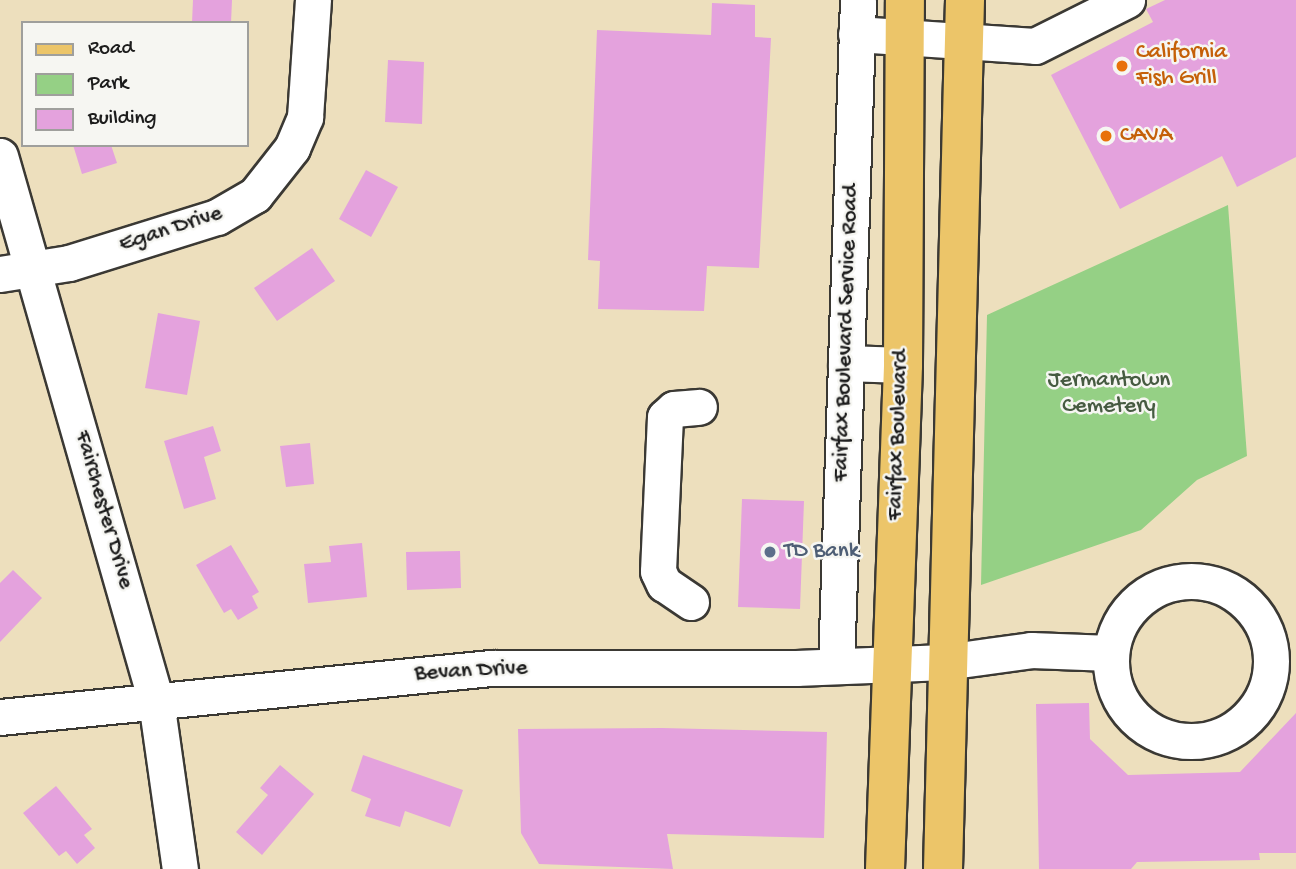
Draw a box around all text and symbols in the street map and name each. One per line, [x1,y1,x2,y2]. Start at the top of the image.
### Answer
legend [21,21,248,147]
text: Road [88,37,134,62]
place label: California Fish Grill [1136,39,1227,93]
marker: California Fish Grill [1114,58,1130,74]
text: Park [88,72,128,97]
text: Building [88,107,157,132]
place label: CAVA [1120,122,1172,150]
marker: CAVA [1098,128,1114,144]
street label: Fairfax Boulevard Service Road [828,184,866,482]
street label: Egan Drive [116,200,226,260]
street label: Fairfax Boulevard [882,349,916,521]
park label: Jermantown Cemetery [1048,367,1170,421]
street label: Fairchester Drive [67,428,139,592]
place label: TD Bank [784,538,859,566]
marker: TD Bank [762,544,778,560]
street label: Bevan Drive [414,655,528,689]

